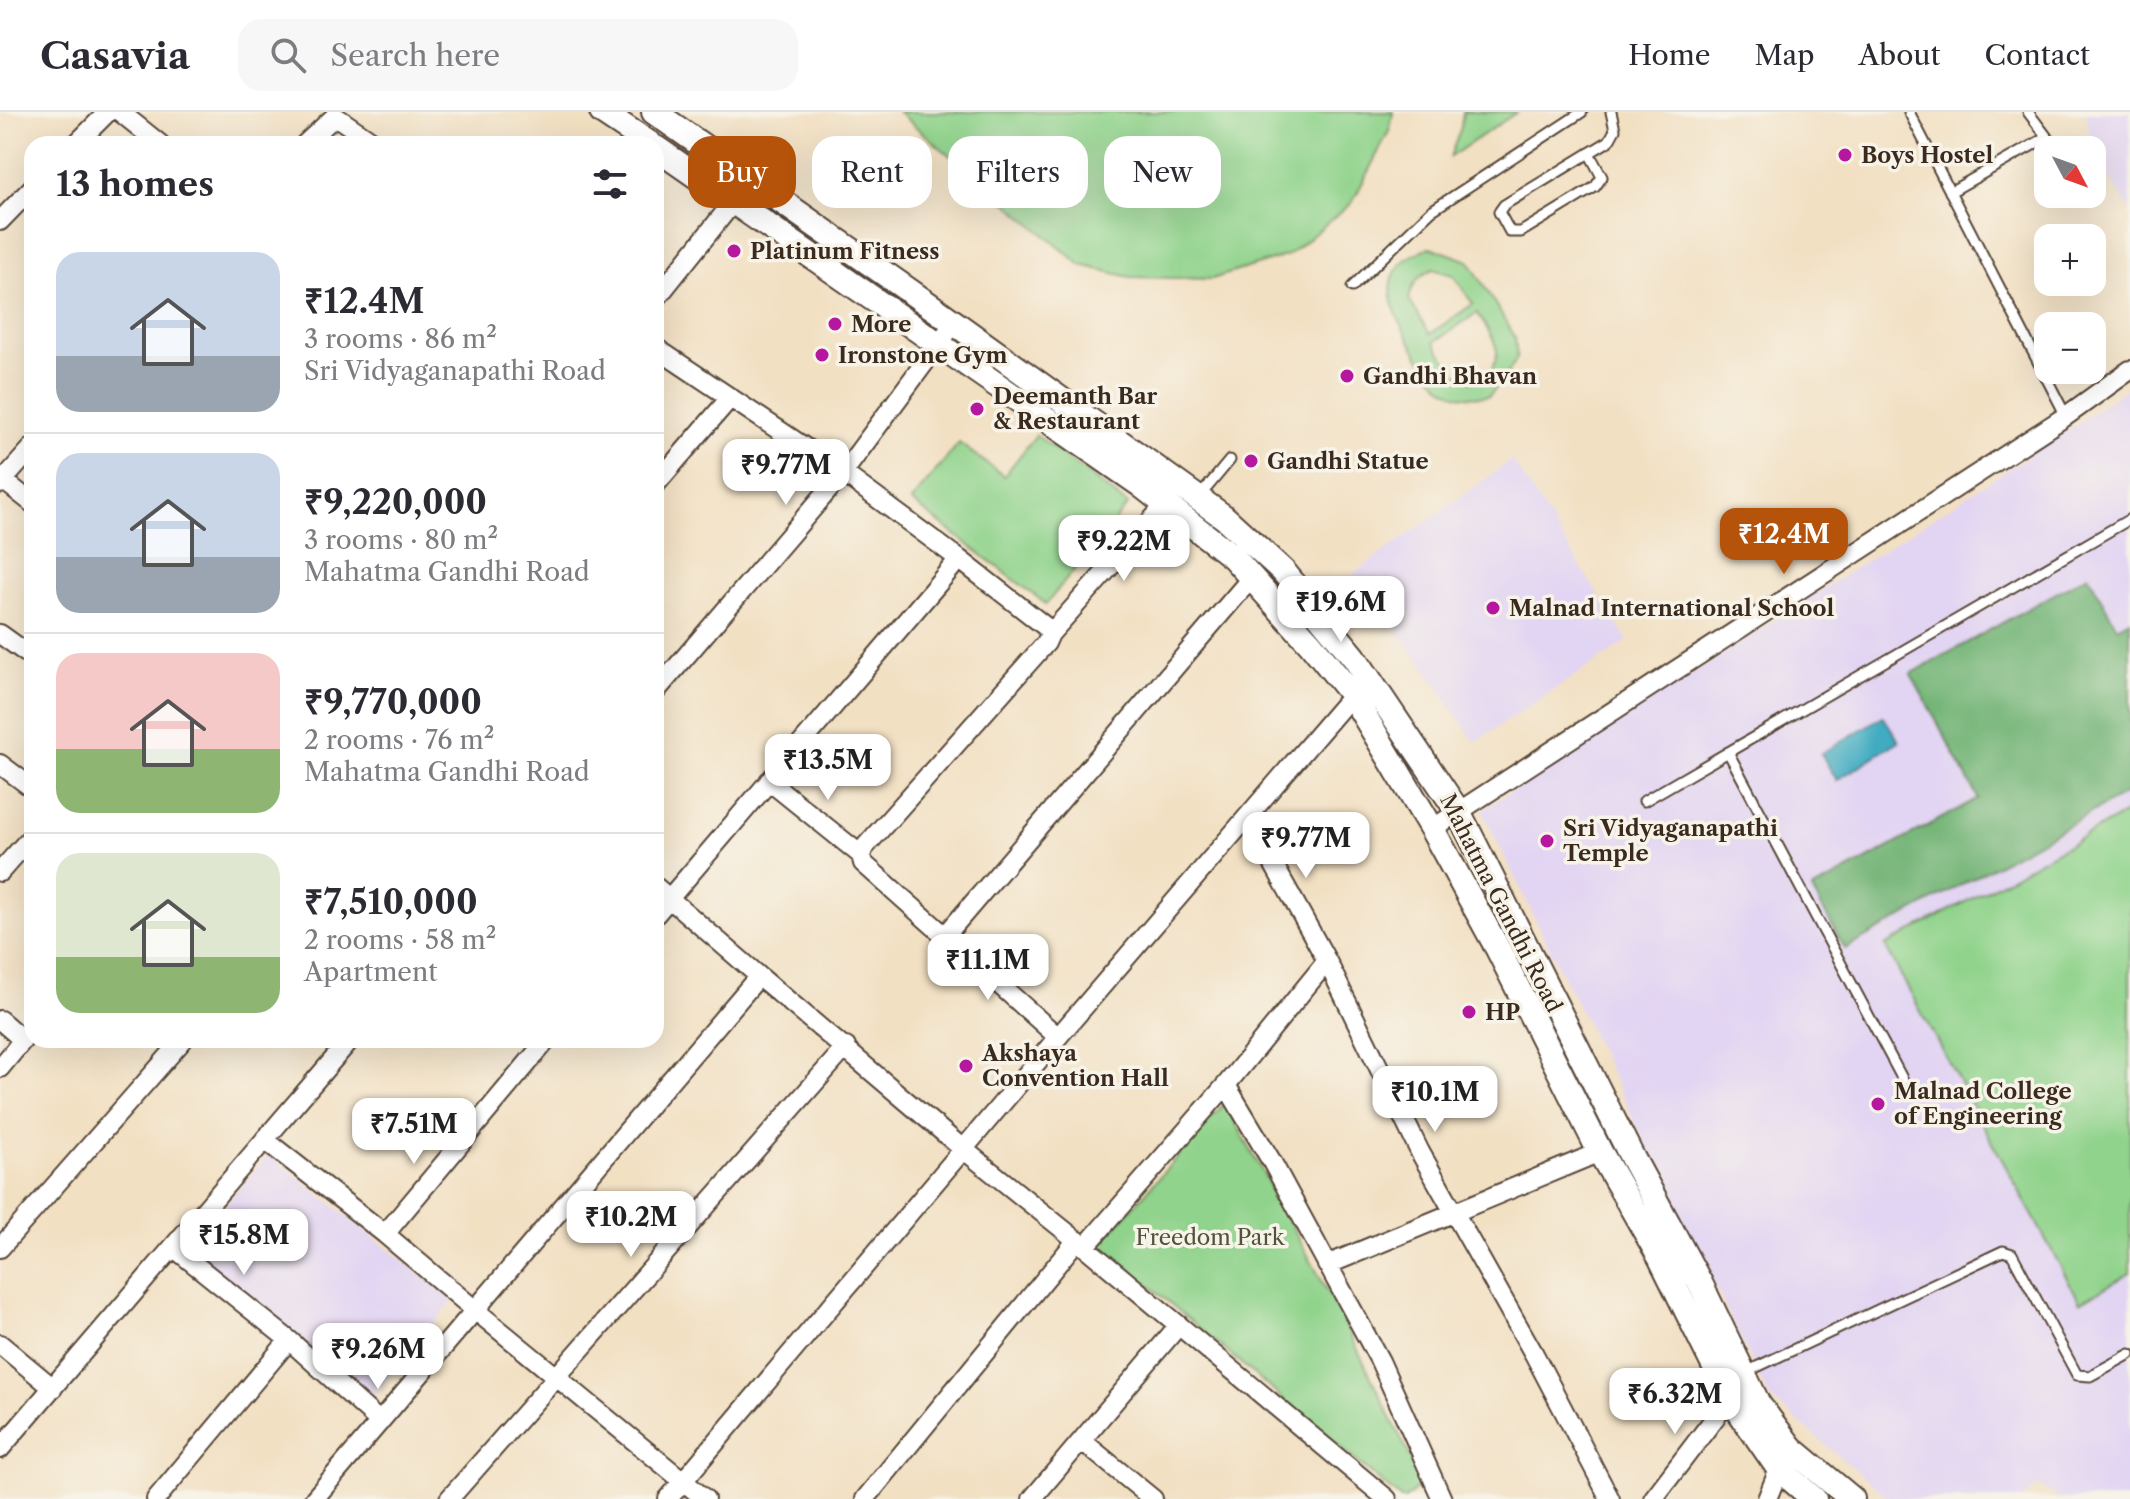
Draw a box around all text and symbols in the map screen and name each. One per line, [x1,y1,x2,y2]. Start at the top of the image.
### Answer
search box [238,19,798,91]
text: Casavia [40,32,190,79]
icon: search [266,33,310,77]
text: Search here [330,37,500,74]
text: Home [1628,38,1710,72]
text: Map [1754,38,1814,72]
text: About [1858,38,1940,72]
text: Contact [1984,38,2090,72]
chip: Buy [688,136,796,208]
chip: Rent [812,136,932,208]
chip: Filters [948,136,1088,208]
chip: New [1104,136,1221,208]
north arrow [2034,136,2106,208]
map controls [2034,136,2106,384]
place label: Boys Hostel [1861,142,1994,169]
marker: Boys Hostel [1836,146,1854,164]
icon: filters [588,162,632,206]
text: 13 homes [56,163,214,205]
button: + [2034,224,2106,296]
place label: Platinum Fitness [750,238,940,265]
marker: Platinum Fitness [725,242,743,260]
text: ₹12.4M [304,280,424,322]
icon: home [120,284,216,380]
place label: More [851,311,912,338]
button: − [2034,312,2106,384]
marker: More [826,315,844,333]
text: 3 rooms · 86 m² [304,323,497,355]
place label: Ironstone Gym [838,342,1008,369]
marker: Ironstone Gym [813,346,831,364]
text: Sri Vidyaganapathi Road [304,355,606,387]
place label: Gandhi Bhavan [1363,363,1537,390]
marker: Gandhi Bhavan [1338,367,1356,385]
place label: Deemanth Bar & Restaurant [993,383,1158,435]
marker: Deemanth Bar & Restaurant [968,400,986,418]
pin: ₹9.77M [721,439,851,507]
place label: Gandhi Statue [1267,448,1429,475]
text: ₹9.77M [741,449,831,481]
marker: Gandhi Statue [1242,452,1260,470]
text: ₹9,220,000 [304,481,487,523]
icon: home [120,485,216,581]
pin: ₹12.4M [1719,508,1849,576]
pin: ₹9.22M [1059,515,1189,583]
text: ₹12.4M [1738,518,1830,550]
text: 3 rooms · 80 m² [304,524,498,556]
text: ₹9.22M [1077,525,1171,557]
text: Mahatma Gandhi Road [304,556,590,588]
pin: ₹19.6M [1276,576,1406,644]
text: ₹19.6M [1295,586,1387,618]
place label: Malnad International School [1509,595,1834,622]
marker: Malnad International School [1484,599,1502,617]
text: ₹9,770,000 [304,681,482,723]
icon: home [120,685,216,781]
text: 2 rooms · 76 m² [304,724,494,756]
pin: ₹13.5M [763,734,893,802]
text: ₹13.5M [783,744,873,776]
text: Mahatma Gandhi Road [304,756,590,788]
street label: Mahatma Gandhi Road [1434,789,1568,1017]
pin: ₹9.77M [1241,812,1371,880]
place label: Sri Vidyaganapathi Temple [1563,815,1778,867]
text: ₹9.77M [1261,822,1351,854]
marker: Sri Vidyaganapathi Temple [1538,832,1556,850]
text: ₹7,510,000 [304,881,478,923]
icon: home [120,885,216,981]
text: 2 rooms · 58 m² [304,924,496,956]
pin: ₹11.1M [923,934,1053,1002]
text: ₹11.1M [946,944,1030,976]
text: Apartment [304,956,437,988]
place label: HP [1485,999,1520,1026]
marker: HP [1460,1003,1478,1021]
place label: Akshaya Convention Hall [981,1040,1169,1092]
marker: Akshaya Convention Hall [957,1057,975,1075]
pin: ₹10.1M [1370,1066,1500,1134]
text: ₹10.1M [1390,1076,1480,1108]
place label: Malnad College of Engineering [1894,1078,2072,1130]
marker: Malnad College of Engineering [1869,1095,1887,1113]
pin: ₹7.51M [349,1098,479,1166]
text: ₹7.51M [370,1108,458,1140]
pin: ₹10.2M [566,1191,696,1259]
text: ₹10.2M [585,1201,677,1233]
pin: ₹15.8M [179,1209,309,1277]
text: ₹15.8M [198,1219,290,1251]
park label: Freedom Park [1136,1224,1286,1251]
pin: ₹9.26M [313,1323,443,1391]
text: ₹9.26M [330,1333,426,1365]
pin: ₹6.32M [1610,1368,1740,1436]
text: ₹6.32M [1627,1378,1723,1410]

